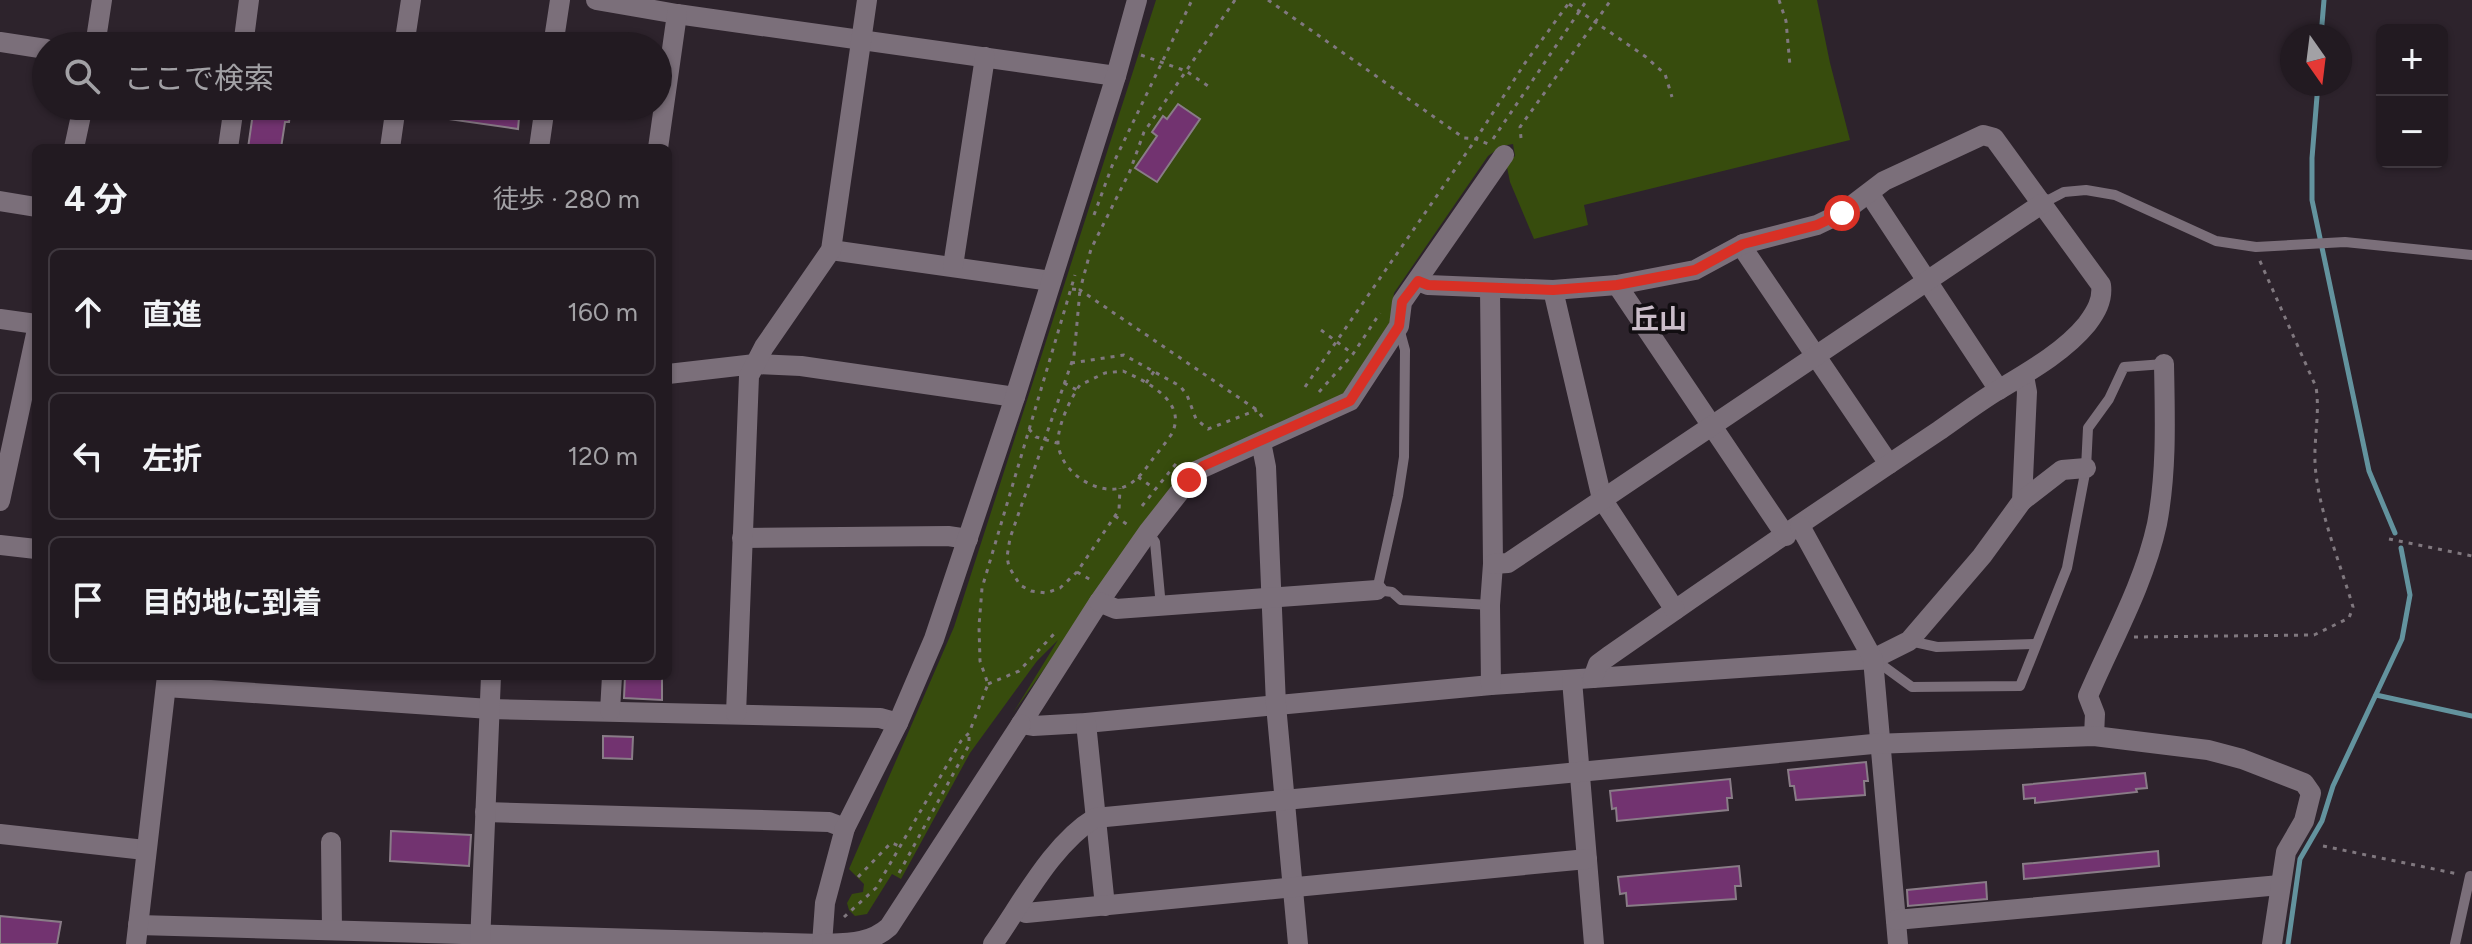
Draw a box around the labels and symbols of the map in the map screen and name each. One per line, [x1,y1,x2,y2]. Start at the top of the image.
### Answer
north arrow [2280,24,2352,96]
route start [1824,195,1860,231]
district label: 丘山 [1631,302,1687,336]
route end [1171,462,1207,498]

